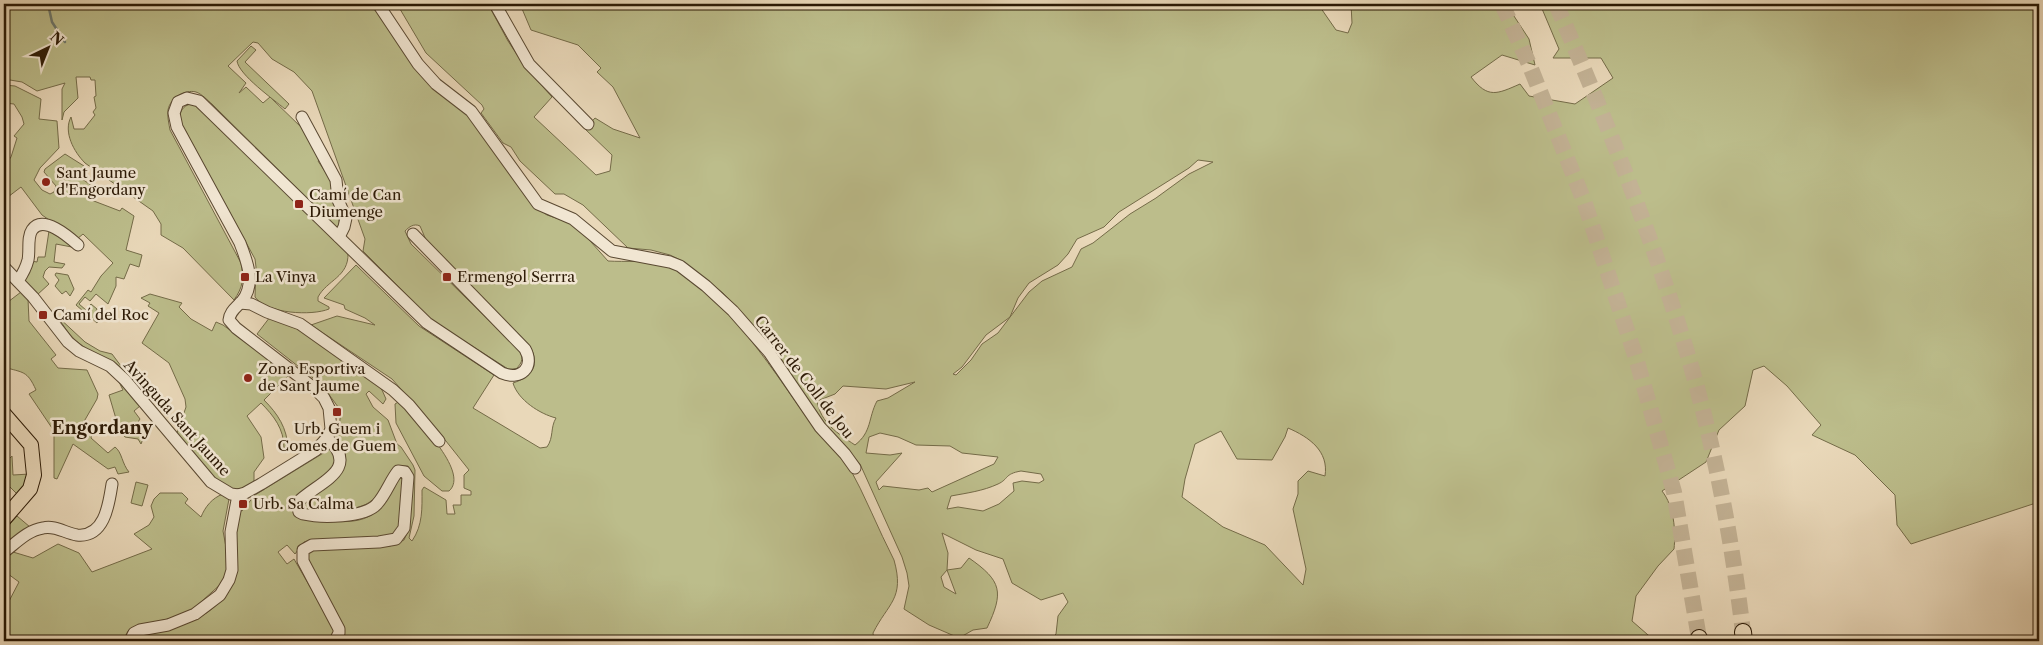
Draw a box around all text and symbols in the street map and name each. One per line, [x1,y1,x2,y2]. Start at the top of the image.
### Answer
north arrow [22,22,72,72]
text: N [46,28,67,49]
place label: Sant Jaume d'Engordany [56,163,146,199]
marker: Sant Jaume d'Engordany [40,176,52,188]
place label: Camí de Can Diumenge [309,185,402,221]
marker: Camí de Can Diumenge [293,198,305,210]
place label: La Vinya [255,267,316,286]
place label: Ermengol Serrra [457,267,575,286]
marker: La Vinya [239,271,251,283]
marker: Ermengol Serrra [441,271,453,283]
place label: Camí del Roc [53,305,149,324]
marker: Camí del Roc [37,309,49,321]
street label: Carrer de Coll de Jou [751,311,858,442]
street label: Avinguda Sant Jaume [119,355,235,480]
place label: Zona Esportiva de Sant Jaume [258,359,365,395]
marker: Zona Esportiva de Sant Jaume [242,372,254,384]
marker: Urb. Guem i Comes de Guem [331,406,343,418]
district label: Engordany [51,417,153,439]
place label: Urb. Guem i Comes de Guem [278,419,396,455]
place label: Urb. Sa Calma [253,494,354,513]
marker: Urb. Sa Calma [237,498,249,510]

